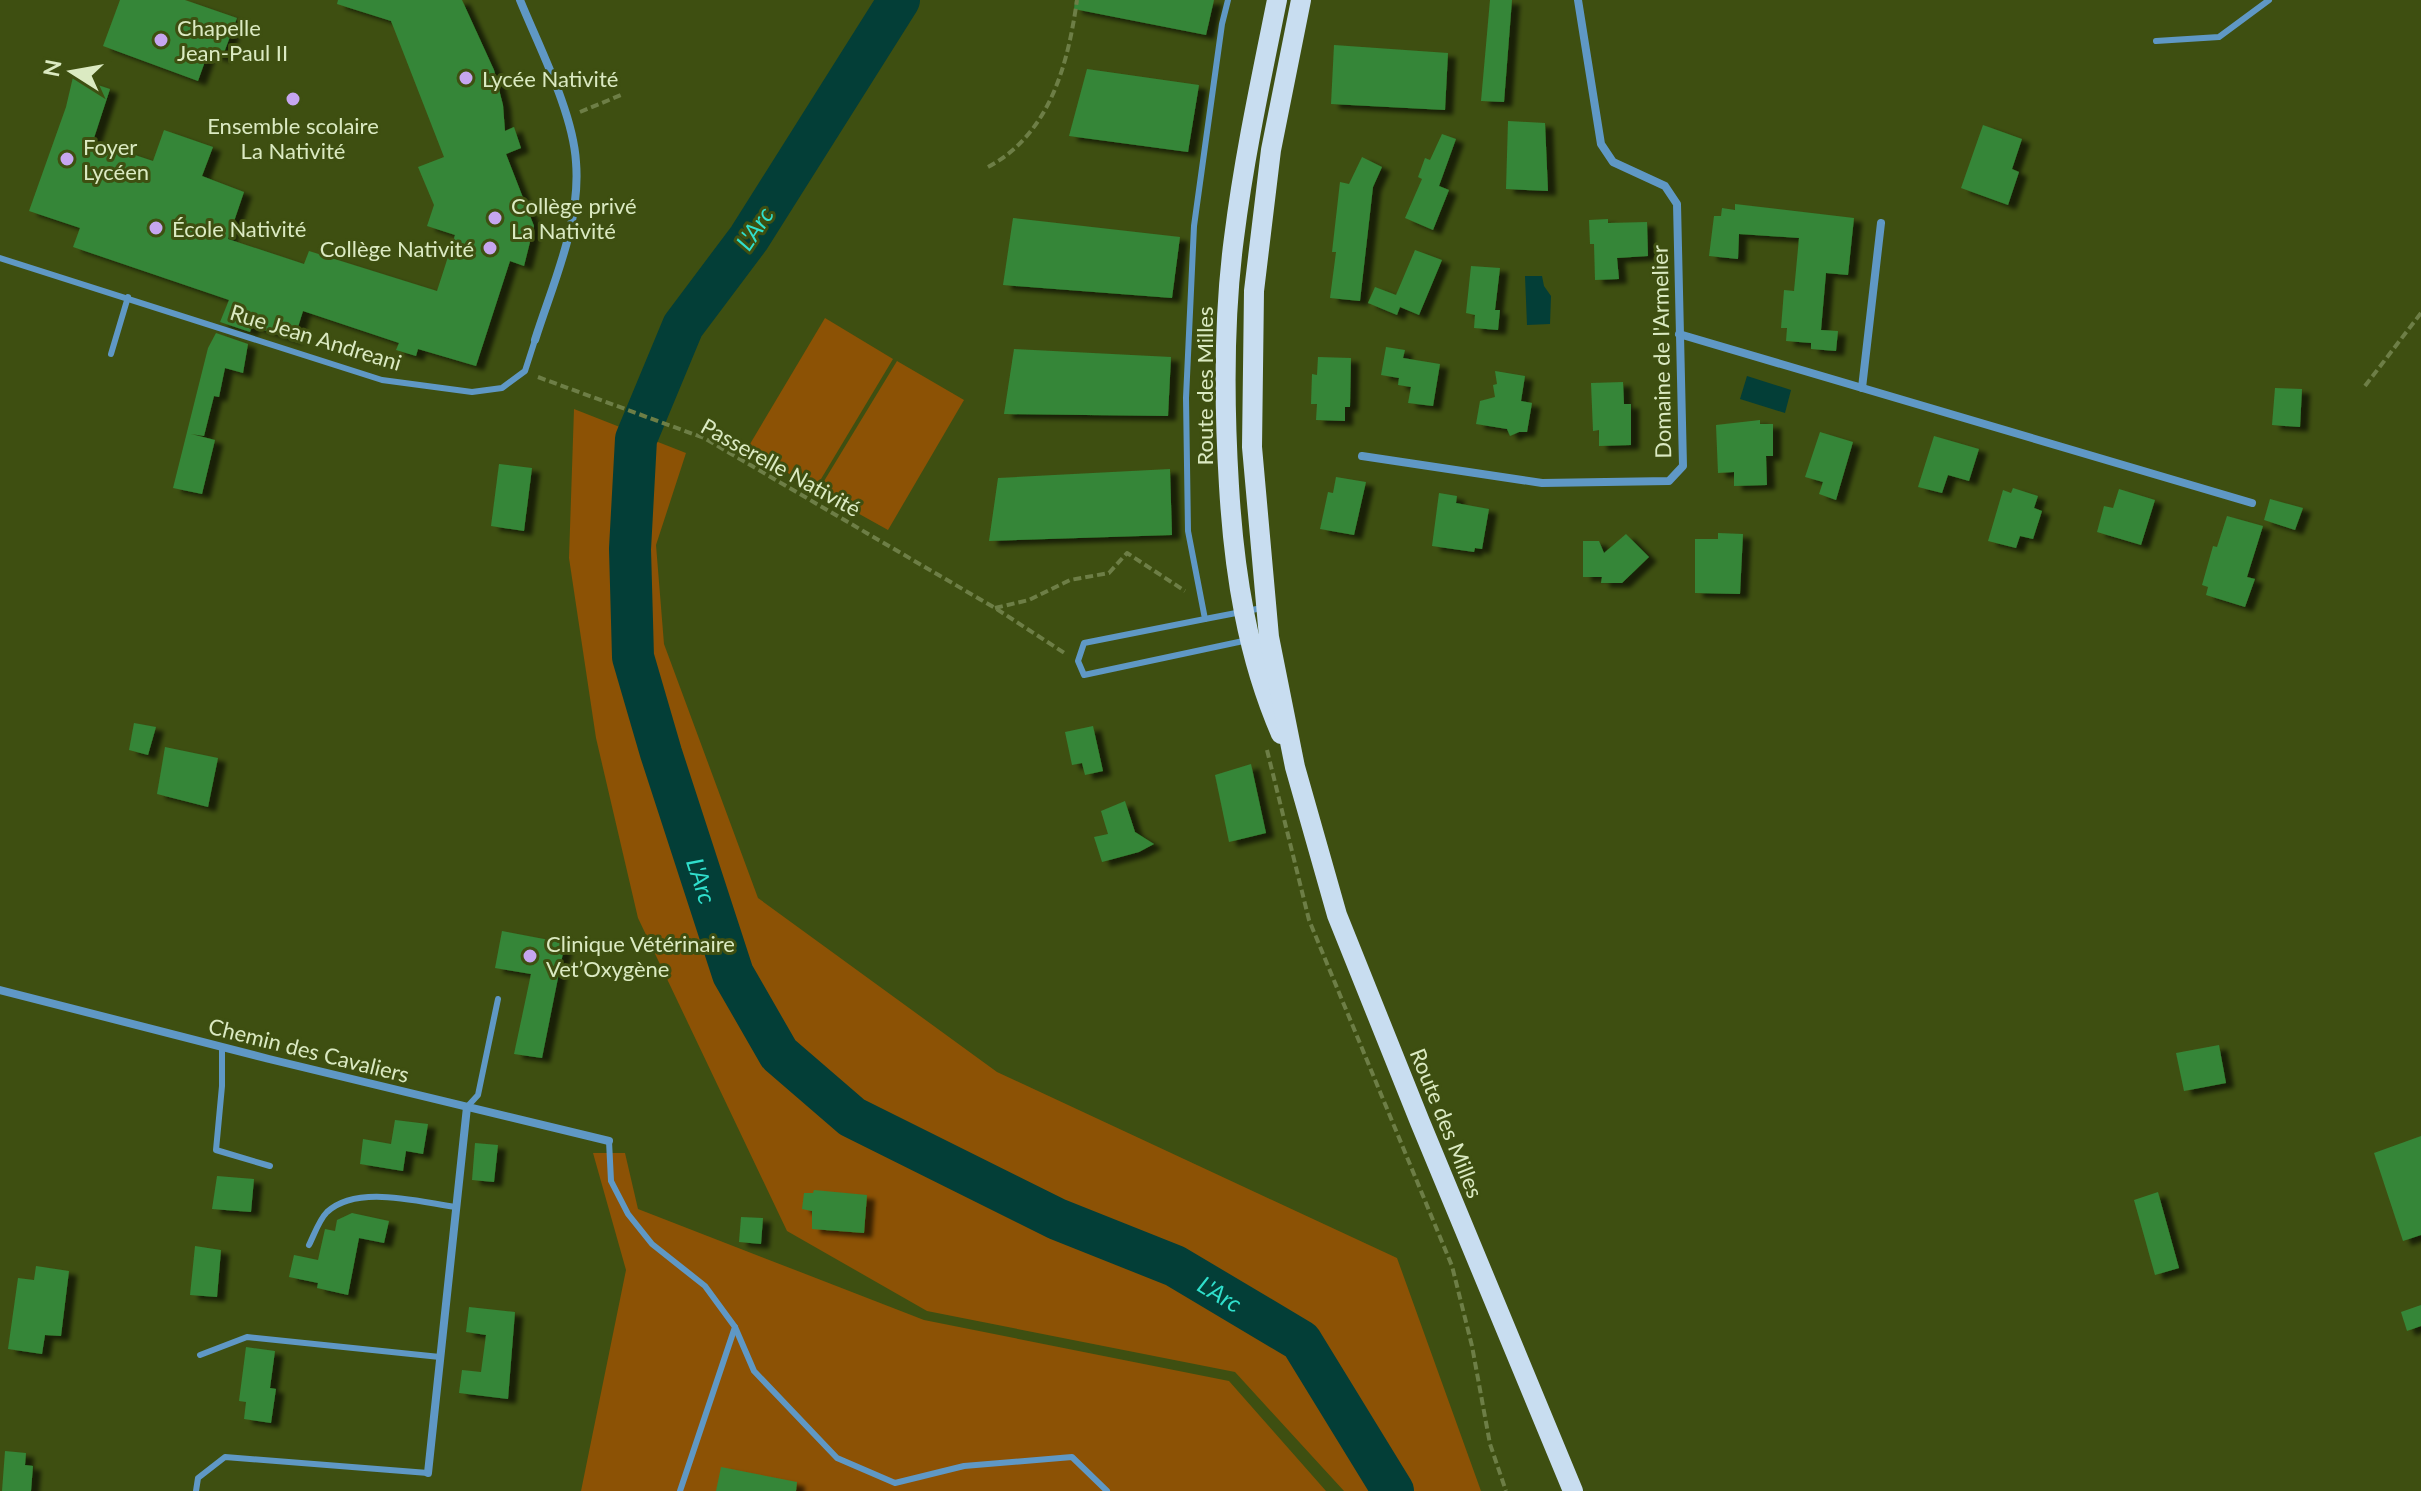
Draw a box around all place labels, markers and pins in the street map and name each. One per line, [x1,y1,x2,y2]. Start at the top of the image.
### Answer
place label: Chapelle Jean-Paul II [177,14,288,66]
marker: Chapelle Jean-Paul II [152,31,170,49]
place label: Lycée Nativité [482,65,618,92]
marker: Lycée Nativité [457,69,475,87]
marker: Ensemble scolaire La Nativité [284,90,302,108]
place label: Ensemble scolaire La Nativité [207,112,379,164]
place label: Foyer Lycéen [83,133,149,185]
marker: Foyer Lycéen [58,150,76,168]
place label: Collège privé La Nativité [511,192,637,244]
marker: Collège privé La Nativité [486,209,504,227]
place label: École Nativité [172,215,306,242]
marker: École Nativité [147,219,165,237]
place label: Collège Nativité [320,235,474,262]
marker: Collège Nativité [481,239,499,257]
place label: Clinique Vétérinaire Vet’Oxygène [546,930,735,982]
marker: Clinique Vétérinaire Vet’Oxygène [521,947,539,965]

